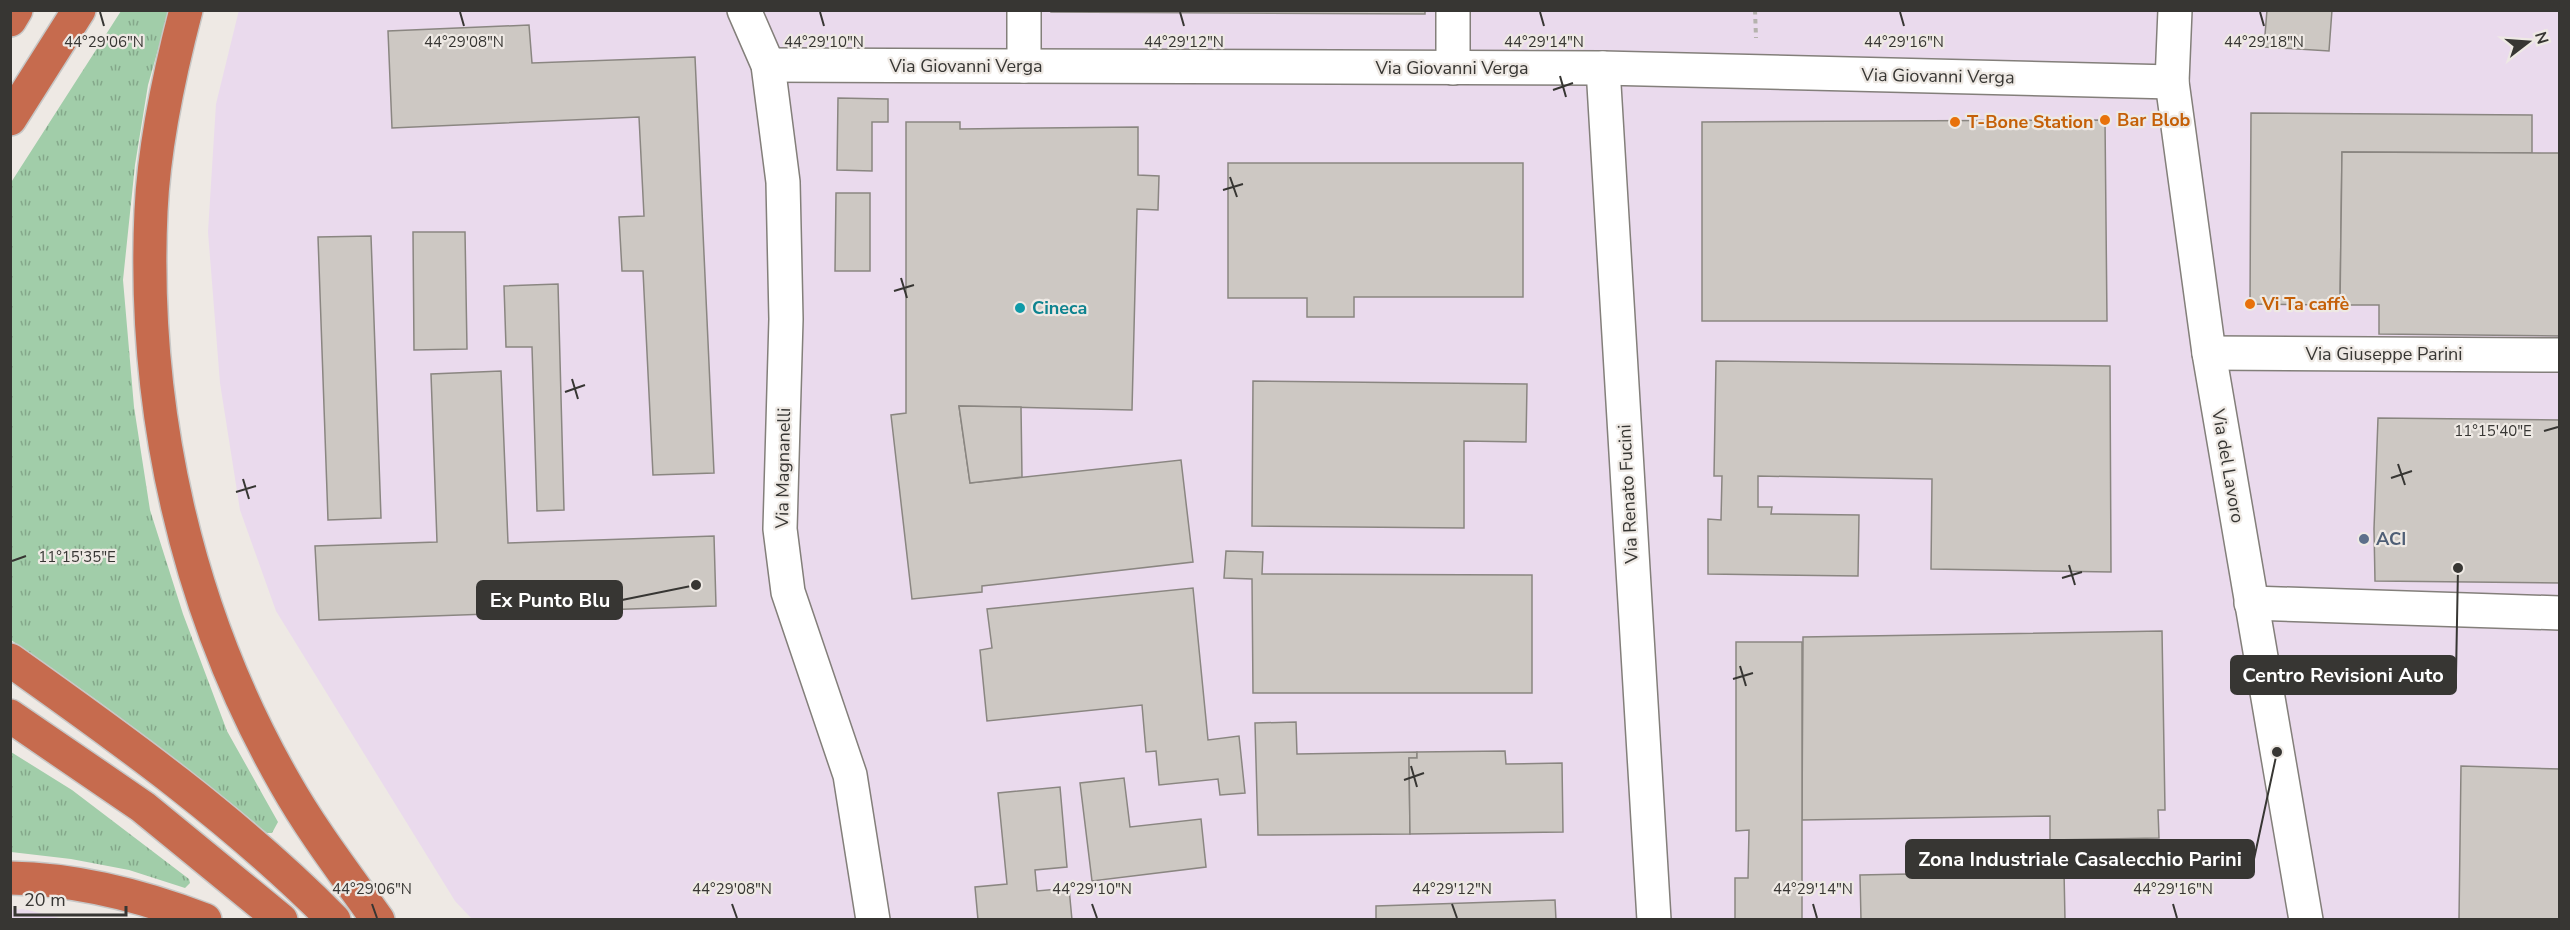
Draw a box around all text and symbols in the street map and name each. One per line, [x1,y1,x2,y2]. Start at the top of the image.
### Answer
north arrow [2498,12,2558,72]
text: N [2529,29,2554,47]
text: 44°29'06"N [64,32,144,52]
text: 44°29'08"N [424,32,504,52]
text: 44°29'10"N [784,32,864,52]
text: 44°29'12"N [1144,32,1224,52]
text: 44°29'14"N [1504,32,1584,52]
text: 44°29'16"N [1864,32,1944,52]
text: 44°29'18"N [2224,32,2304,52]
street label: Via Giovanni Verga [888,54,1043,78]
street label: Via Giovanni Verga [1374,56,1529,80]
street label: Via Giovanni Verga [1860,63,2015,89]
place label: Bar Blob [2117,108,2191,132]
place label: T-Bone Station [1967,110,2093,134]
marker: Bar Blob [2098,113,2112,127]
marker: T-Bone Station [1948,115,1962,129]
place label: Vi Ta caffè [2261,292,2350,316]
place label: Cineca [1032,296,1087,320]
marker: Vi Ta caffè [2243,297,2257,311]
marker: Cineca [1013,301,1027,315]
street label: Via Giuseppe Parini [2304,342,2463,366]
street label: Via del Lavoro [2206,406,2250,525]
street label: Via Magnanelli [770,407,796,530]
text: 11°15'40"E [2454,421,2532,441]
street label: Via Renato Fucini [1612,424,1644,565]
place label: ACI [2376,527,2406,551]
marker: ACI [2357,532,2371,546]
text: 11°15'35"E [38,547,116,567]
callout: Ex Punto Blu [477,581,622,619]
text: Ex Punto Blu [490,587,610,614]
callout: Centro Revisioni Auto [2231,656,2456,694]
text: Centro Revisioni Auto [2242,662,2444,689]
callout: Zona Industriale Casalecchio Parini [1906,840,2254,878]
text: Zona Industriale Casalecchio Parini [1918,846,2242,873]
scale bar [15,879,126,917]
text: 44°29'06"N [332,879,412,899]
text: 44°29'08"N [692,879,772,899]
text: 44°29'10"N [1052,879,1132,899]
text: 44°29'12"N [1412,879,1492,899]
text: 44°29'14"N [1773,879,1853,899]
text: 44°29'16"N [2133,879,2213,899]
text: 20 m [24,888,66,912]

